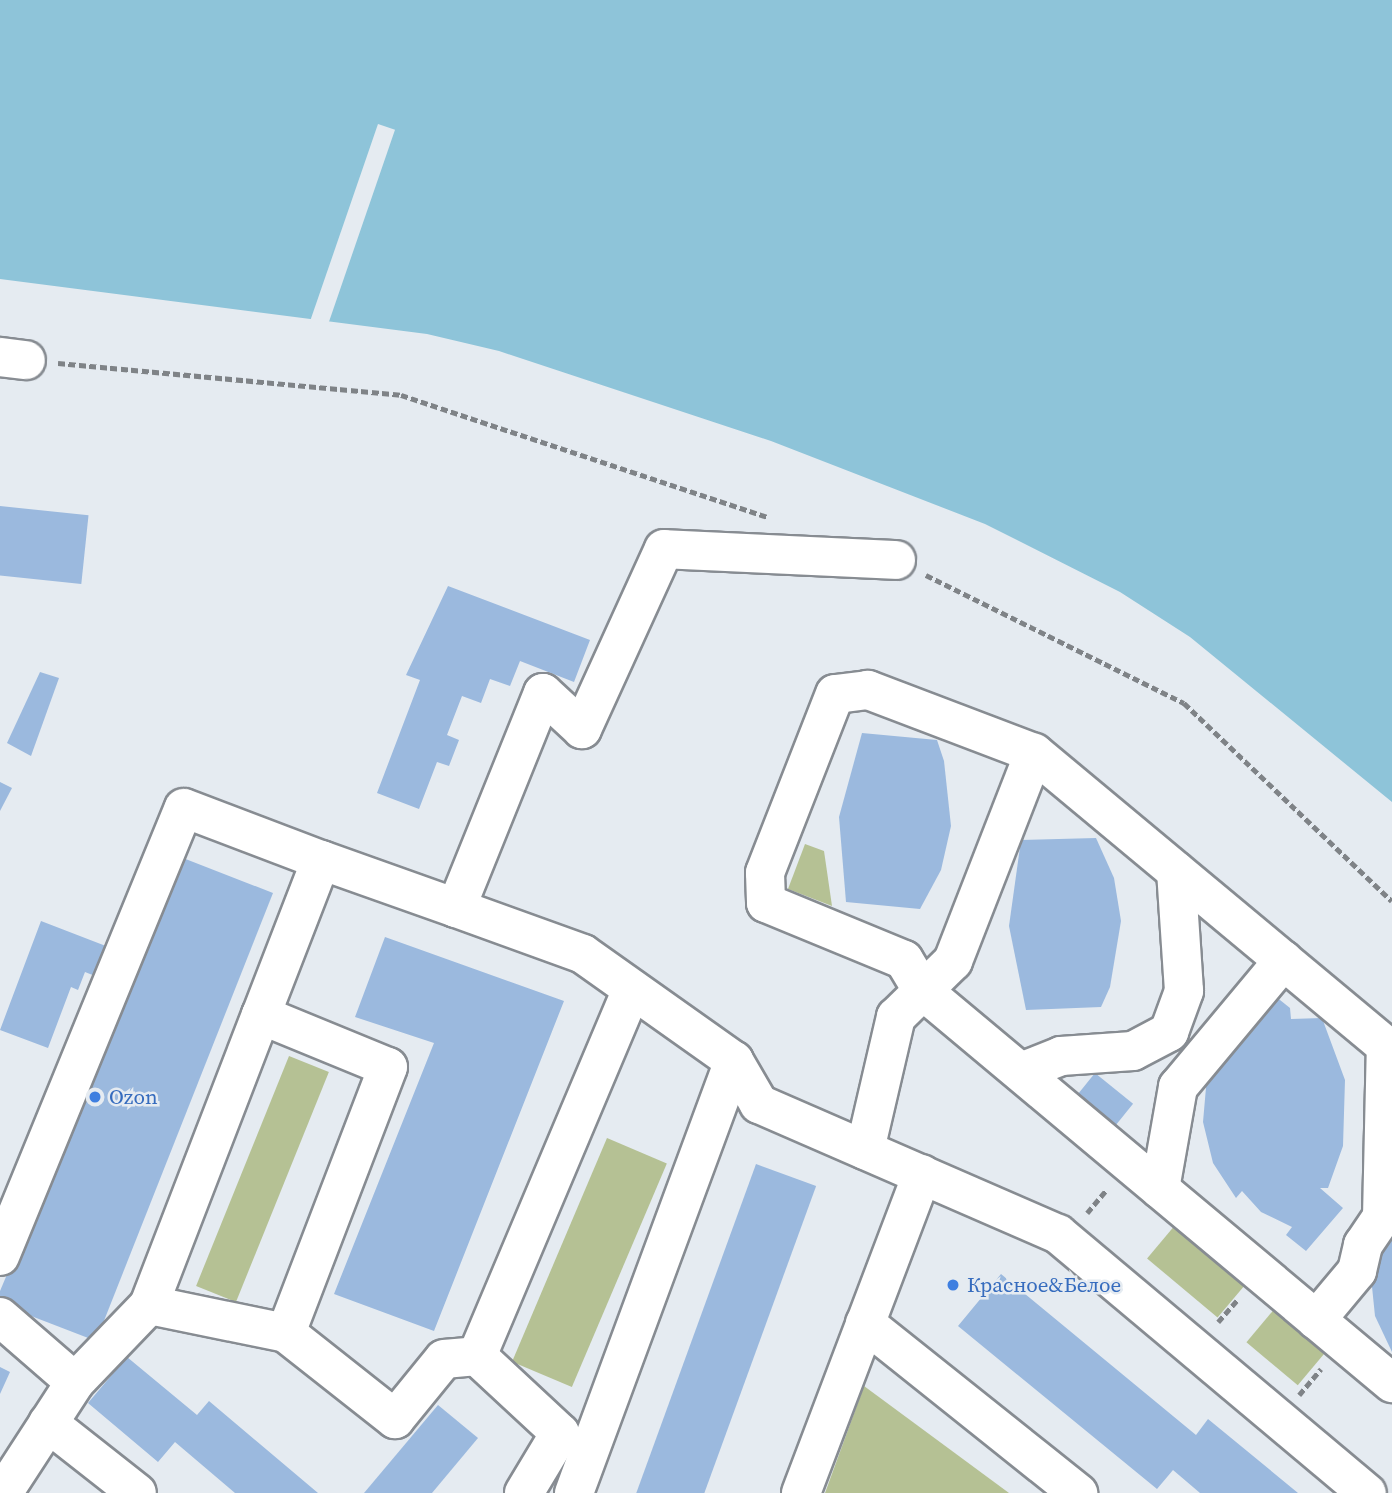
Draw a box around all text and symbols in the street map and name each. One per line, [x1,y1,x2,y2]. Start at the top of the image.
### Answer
place label: Ozon [109,1084,158,1110]
marker: Ozon [87,1089,103,1105]
place label: Красное&Белое [967,1272,1121,1298]
marker: Красное&Белое [945,1277,961,1293]

